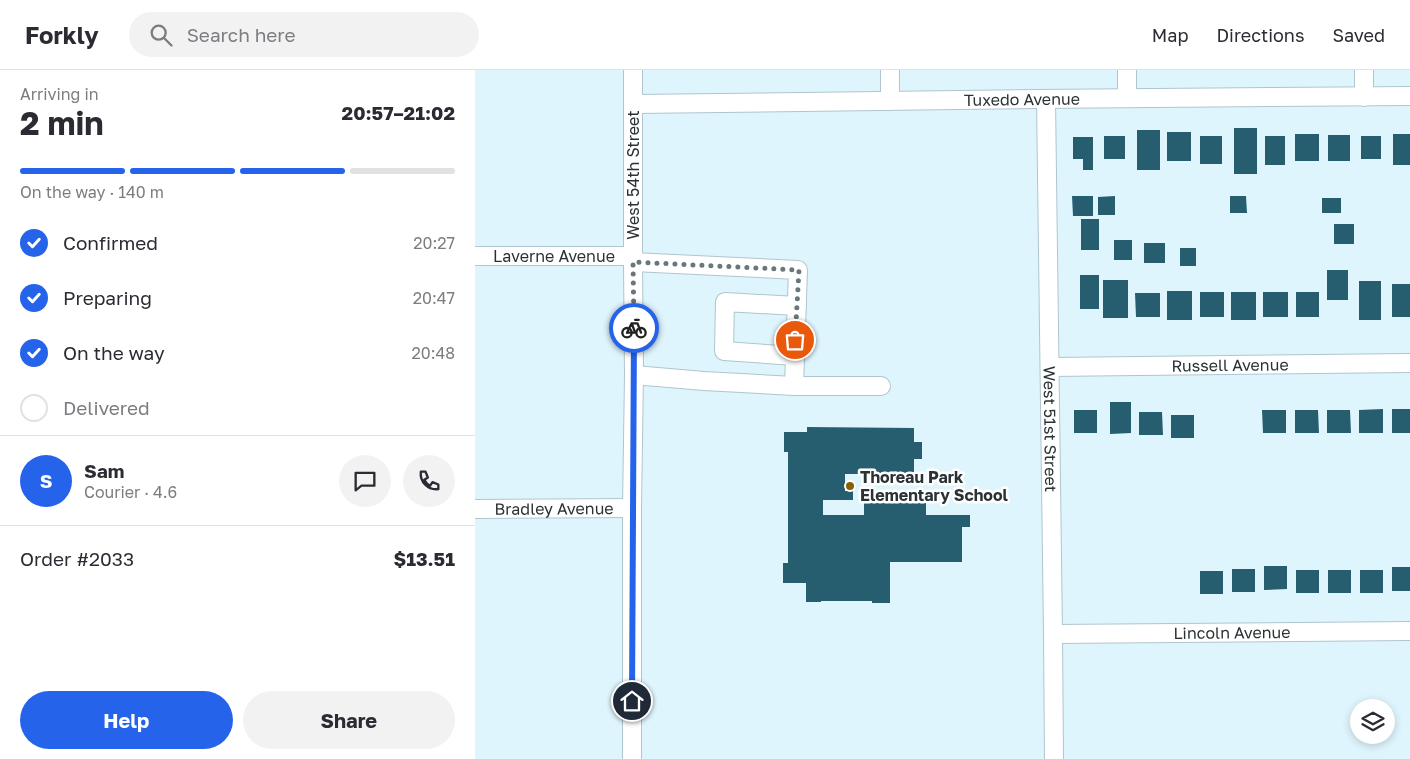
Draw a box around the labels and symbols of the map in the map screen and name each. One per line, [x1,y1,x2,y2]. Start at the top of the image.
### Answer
street label: Tuxedo Avenue [964,89,1080,110]
street label: West 54th Street [623,110,643,240]
street label: Laverne Avenue [493,246,615,266]
courier [609,303,659,353]
pin [774,319,816,361]
street label: Russell Avenue [1171,354,1289,376]
street label: West 51st Street [1039,366,1061,492]
place label: Thoreau Park Elementary School [860,467,1009,505]
marker: Thoreau Park Elementary School [844,480,856,492]
street label: Bradley Avenue [494,498,614,519]
street label: Lincoln Avenue [1173,622,1291,643]
pin [611,680,653,722]

